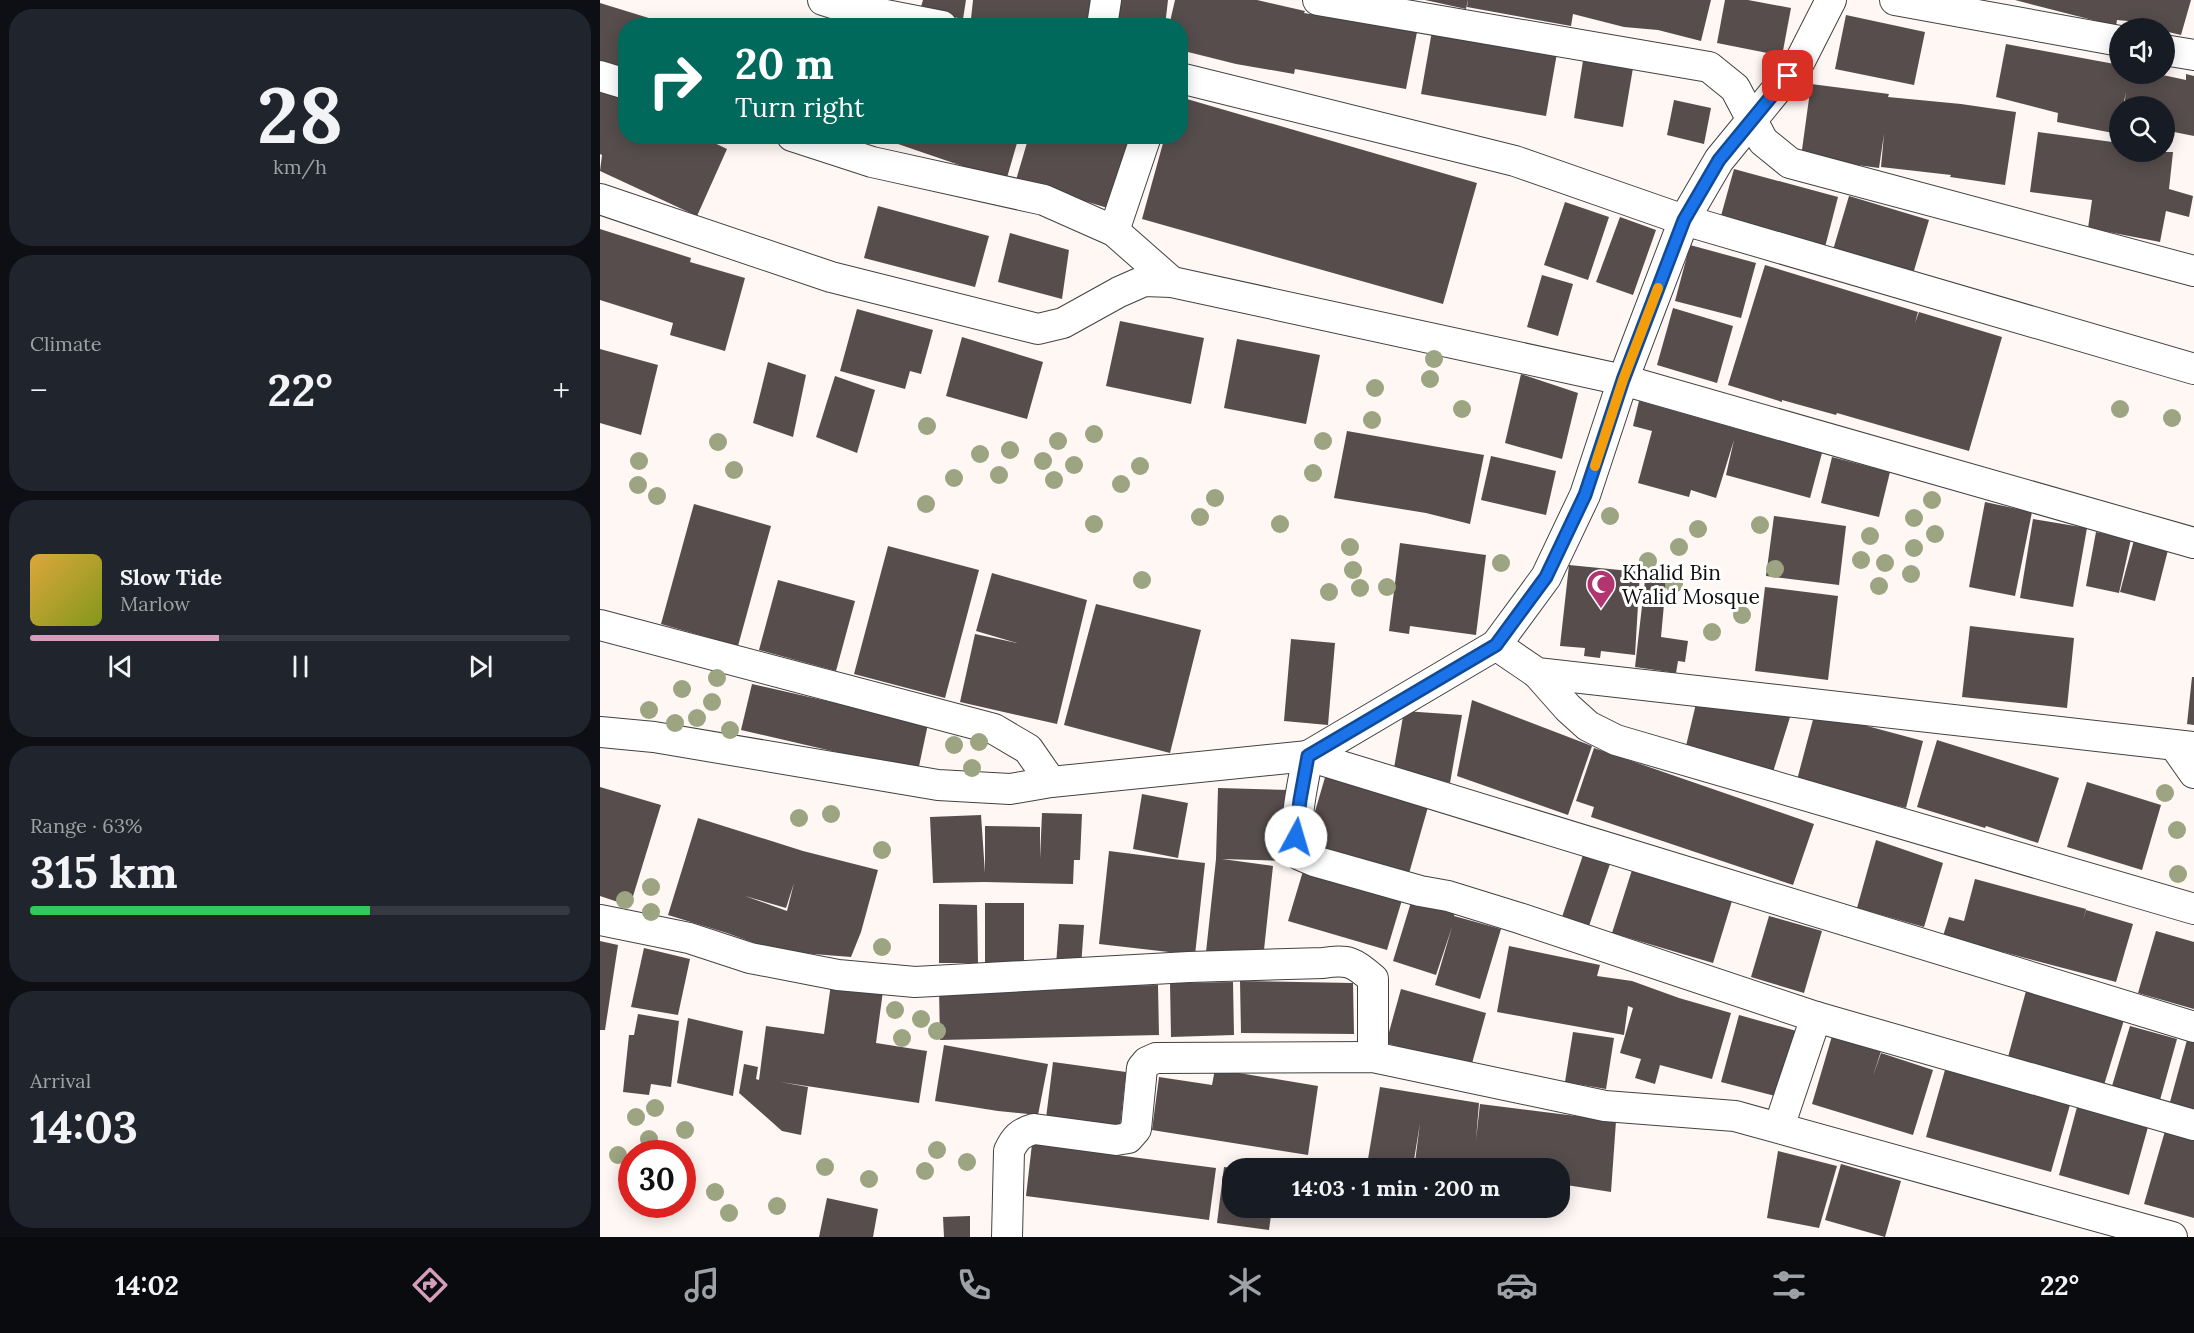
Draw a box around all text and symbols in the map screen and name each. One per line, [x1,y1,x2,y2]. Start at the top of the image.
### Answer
map controls [2109,18,2175,162]
button: sound [2109,18,2175,84]
text: 20 m [735,37,834,91]
icon: right [636,42,714,120]
pin [1762,50,1813,101]
icon: arrive [1771,59,1804,92]
text: 28 [257,65,343,164]
text: Turn right [735,90,864,124]
button: search [2109,96,2175,162]
text: km/h [273,154,327,179]
text: Climate [30,331,102,356]
text: 22° [267,361,333,418]
text: − [30,369,48,411]
text: + [552,369,570,411]
place label: Khalid Bin Walid Mosque [1622,559,1760,610]
text: Slow Tide [120,563,222,591]
mosque icon: Khalid Bin Walid Mosque [1585,568,1617,610]
text: Marlow [120,591,190,616]
icon: previous [104,650,137,683]
icon: pause [284,650,317,683]
icon: next [464,650,497,683]
position arrow [1264,805,1328,869]
text: Range · 63% [30,813,142,838]
text: 315 km [30,843,178,900]
text: Arrival [30,1068,91,1093]
text: 14:03 [30,1098,138,1155]
speed limit sign: 30 [618,1140,696,1218]
text: 14:03 · 1 min · 200 m [1292,1174,1500,1202]
icon: directions [409,1264,451,1306]
icon: music [681,1264,723,1306]
icon: phone [953,1264,995,1306]
icon: climate [1224,1264,1266,1306]
icon: car [1496,1264,1538,1306]
icon: filters [1768,1264,1810,1306]
text: 14:02 [115,1268,179,1302]
text: 22° [2040,1268,2079,1302]

